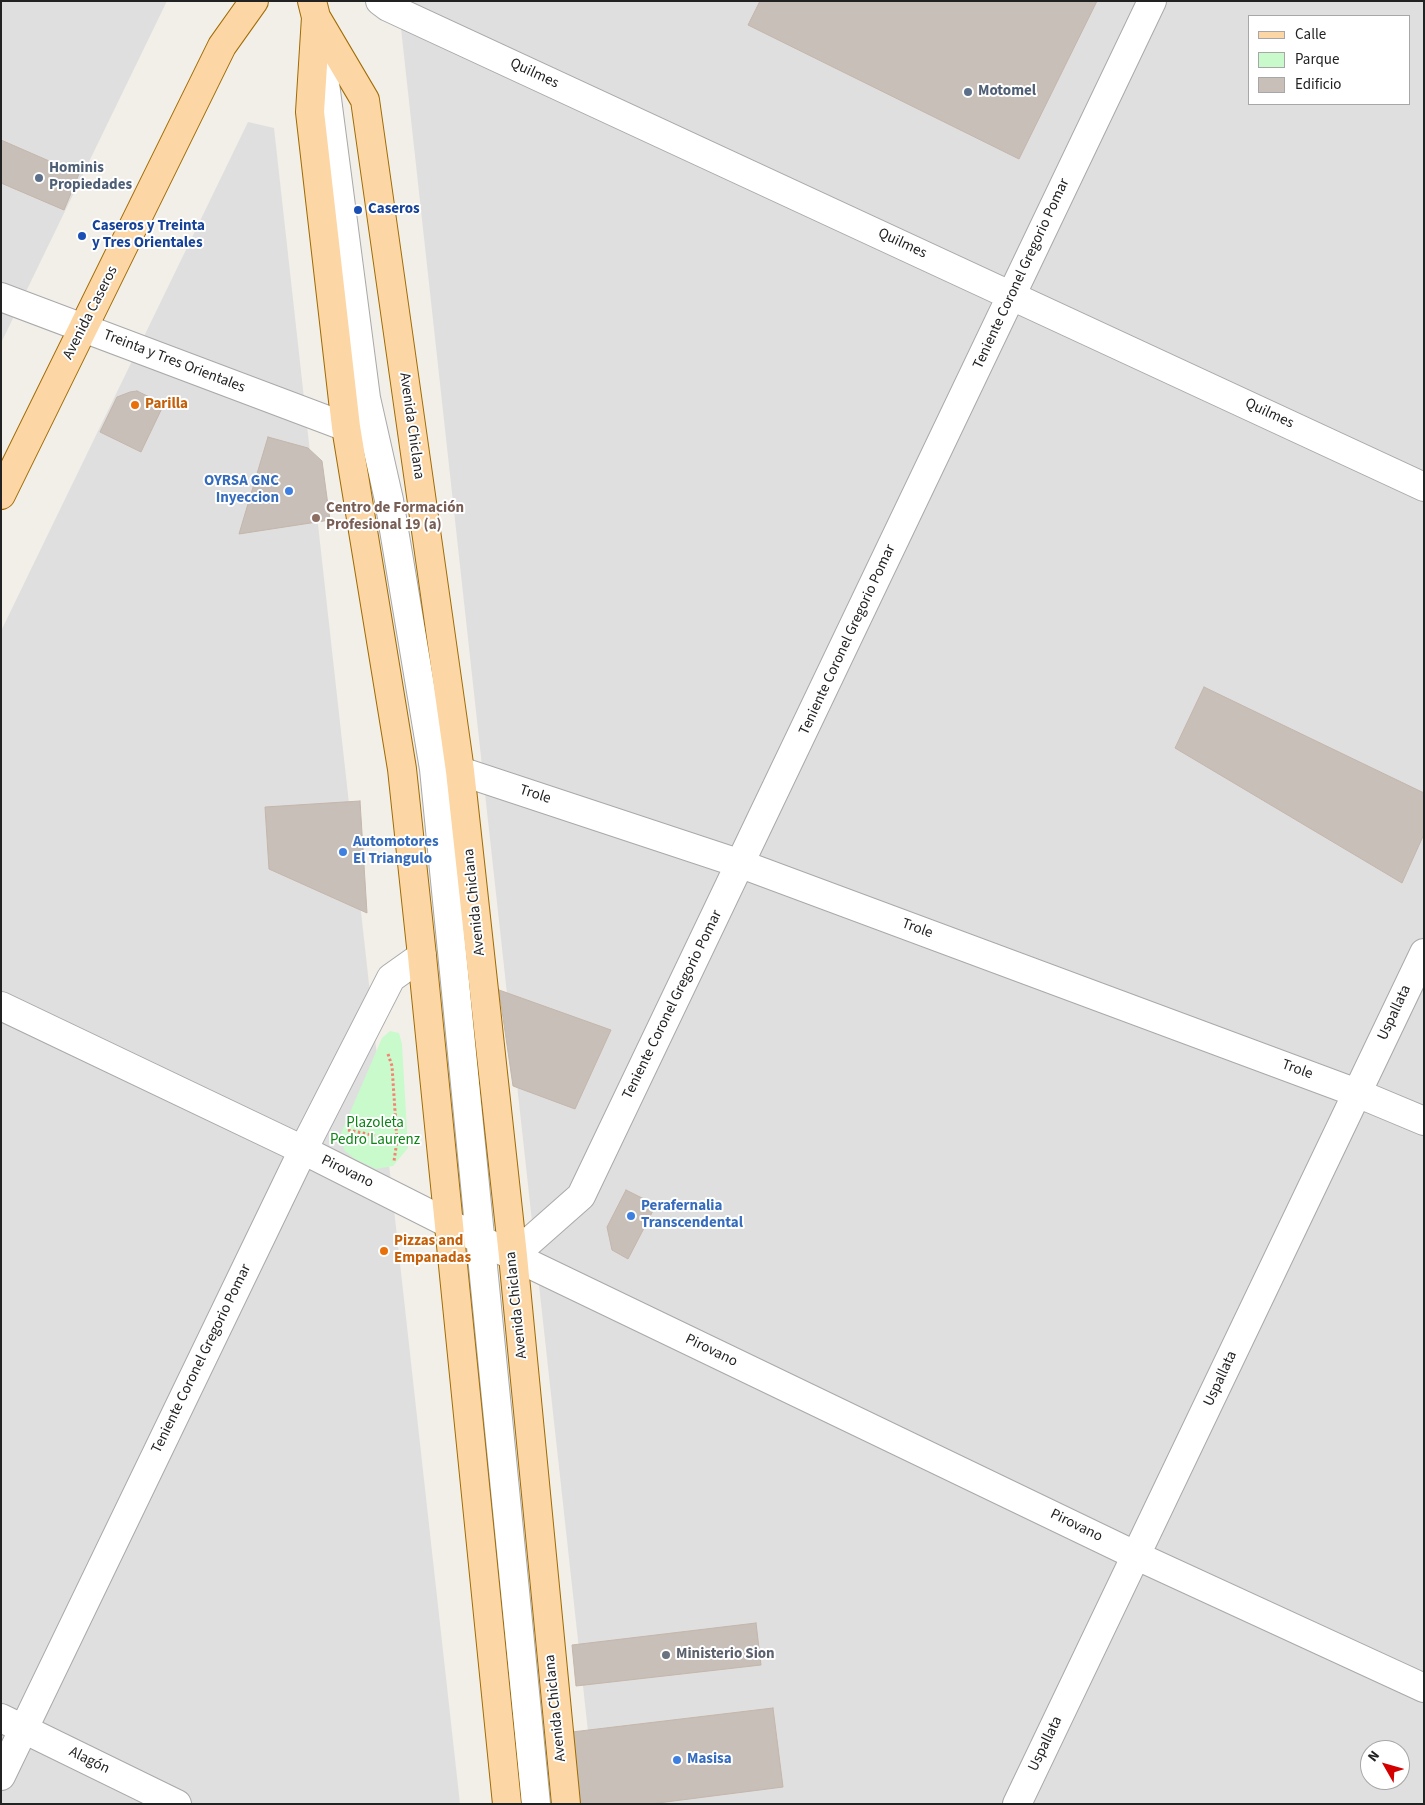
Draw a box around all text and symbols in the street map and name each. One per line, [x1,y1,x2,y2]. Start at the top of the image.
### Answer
legend [1248,15,1410,105]
text: Calle [1295,24,1326,45]
text: Parque [1295,49,1339,70]
street label: Quilmes [507,55,561,93]
text: Edificio [1295,74,1342,95]
place label: Motomel [978,83,1036,101]
marker: Motomel [962,86,974,98]
place label: Hominis Propiedades [49,160,132,195]
marker: Hominis Propiedades [33,172,45,184]
street label: Teniente Coronel Gregorio Pomar [970,176,1074,372]
place label: Caseros [368,201,420,219]
marker: Caseros [352,204,364,216]
place label: Caseros y Treinta y Tres Orientales [92,218,205,253]
street label: Quilmes [875,225,929,263]
marker: Caseros y Treinta y Tres Orientales [76,230,88,242]
street label: Avenida Caseros [60,263,122,363]
street label: Treinta y Tres Orientales [101,327,247,397]
street label: Avenida Chiclana [395,371,427,481]
street label: Quilmes [1242,395,1296,433]
place label: Parilla [145,396,188,414]
marker: Parilla [129,399,141,411]
place label: OYRSA GNC Inyeccion [204,473,279,508]
marker: OYRSA GNC Inyeccion [283,485,295,497]
place label: Centro de Formación Profesional 19 (a) [326,500,464,535]
marker: Centro de Formación Profesional 19 (a) [310,512,322,524]
street label: Teniente Coronel Gregorio Pomar [796,542,900,738]
street label: Trole [517,782,553,808]
place label: Automotores El Triangulo [353,834,439,869]
marker: Automotores El Triangulo [337,846,349,858]
street label: Avenida Chiclana [460,848,490,956]
street label: Teniente Coronel Gregorio Pomar [619,907,727,1103]
street label: Trole [899,915,935,943]
street label: Uspallata [1374,983,1416,1043]
street label: Trole [1279,1056,1315,1084]
park label: Plazoleta Pedro Laurenz [330,1115,420,1150]
street label: Pirovano [318,1152,376,1192]
place label: Perafernalia Transcendental [641,1198,743,1233]
marker: Perafernalia Transcendental [625,1210,637,1222]
place label: Pizzas and Empanadas [394,1233,471,1268]
marker: Pizzas and Empanadas [378,1245,390,1257]
street label: Avenida Chiclana [502,1251,532,1359]
street label: Teniente Coronel Gregorio Pomar [148,1261,256,1457]
street label: Pirovano [682,1331,740,1371]
street label: Uspallata [1200,1349,1242,1409]
street label: Pirovano [1047,1506,1105,1546]
place label: Ministerio Sion [676,1646,775,1664]
marker: Ministerio Sion [660,1649,672,1661]
street label: Avenida Chiclana [541,1654,571,1762]
street label: Uspallata [1025,1714,1067,1774]
north arrow [1360,1740,1410,1790]
street label: Alagón [66,1743,112,1779]
text: N [1363,1747,1385,1766]
place label: Masisa [687,1751,732,1769]
marker: Masisa [671,1754,683,1766]

